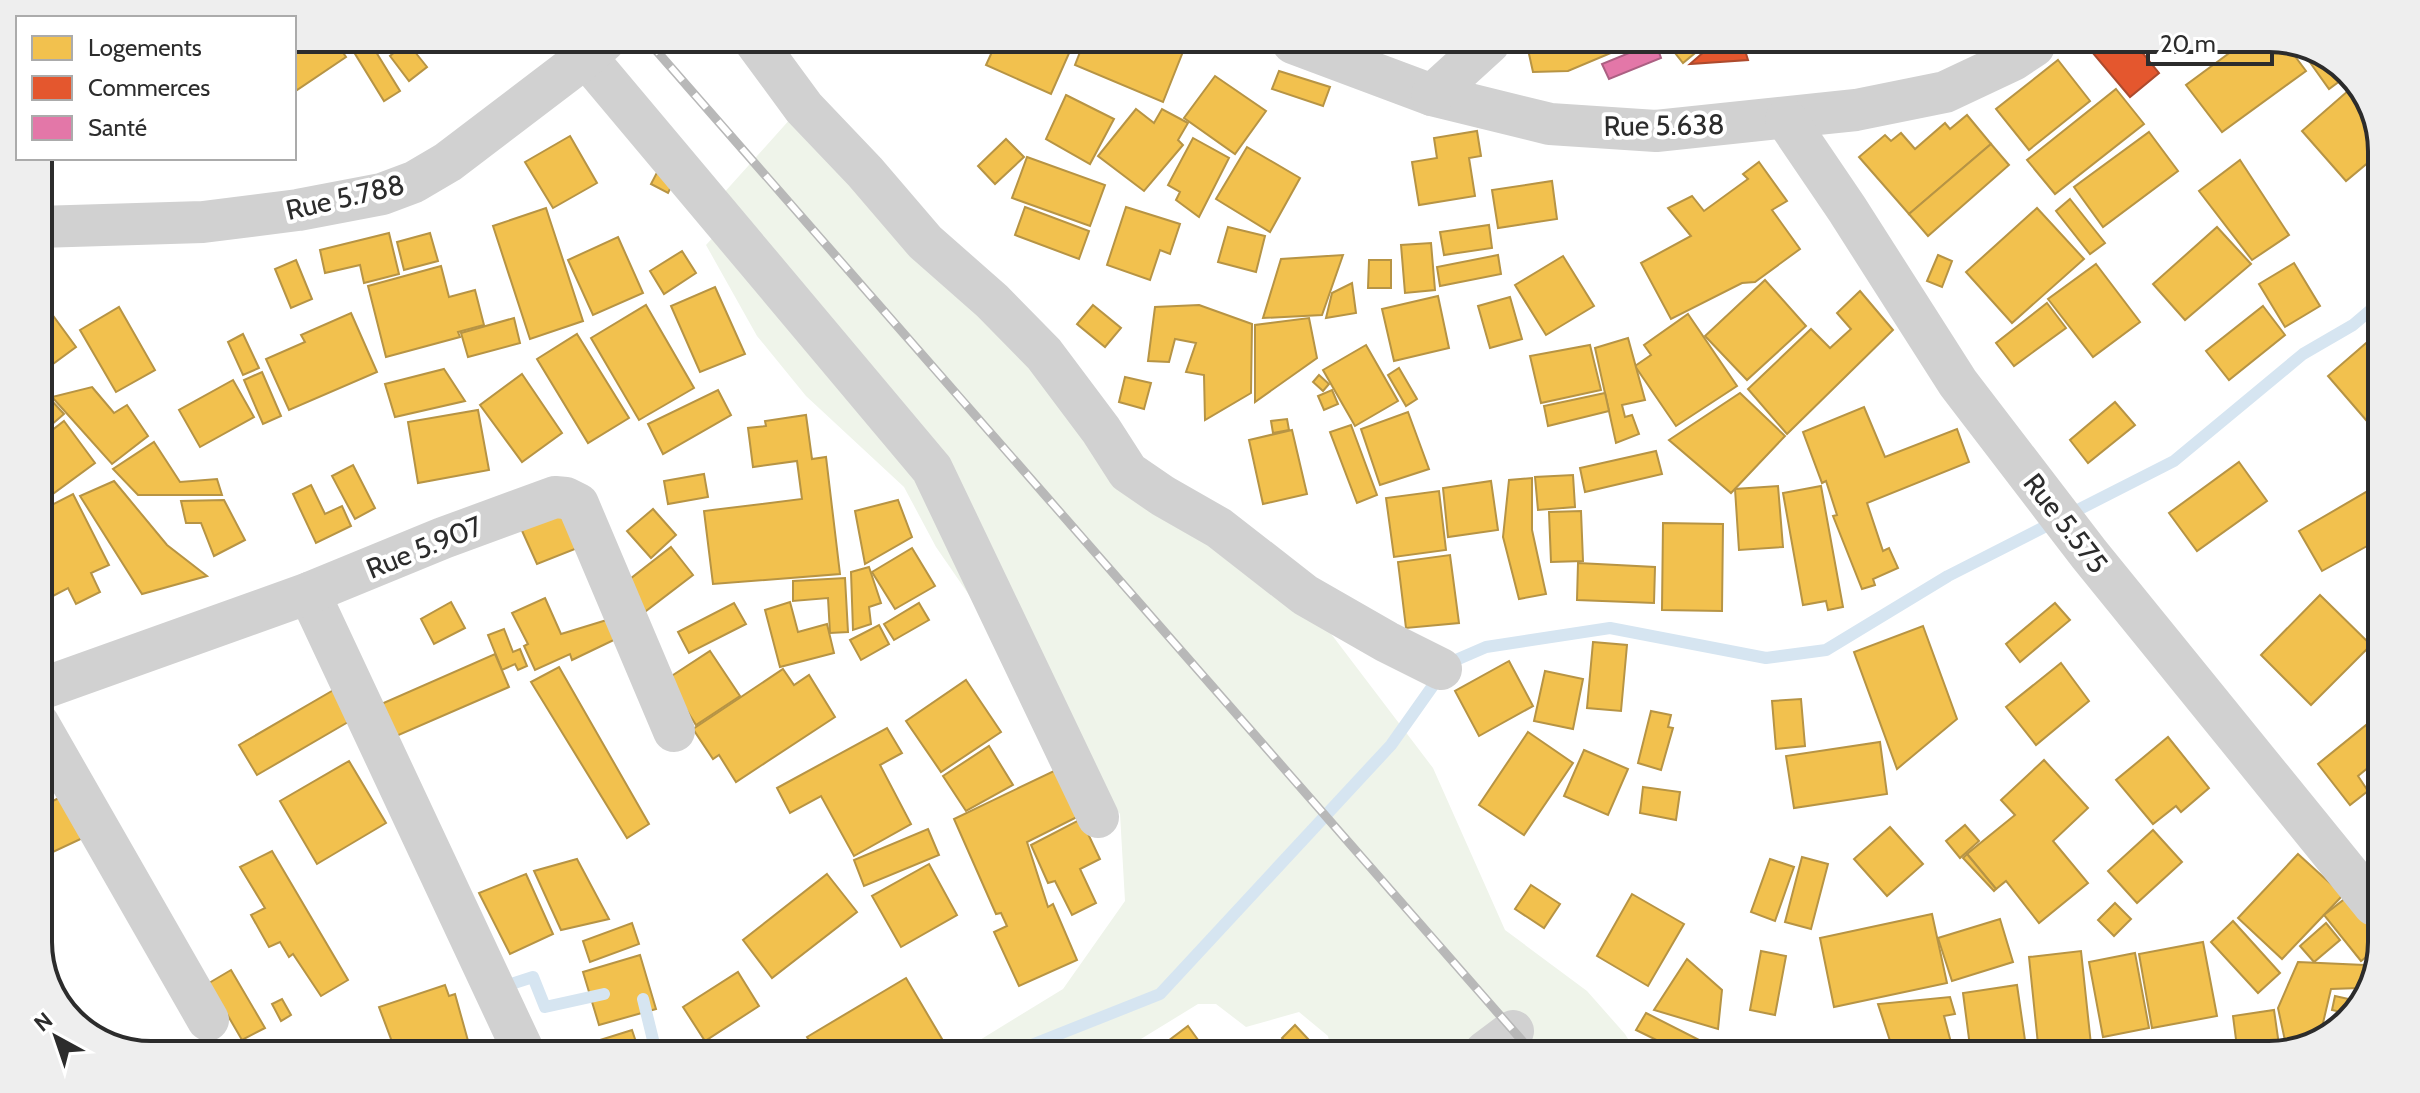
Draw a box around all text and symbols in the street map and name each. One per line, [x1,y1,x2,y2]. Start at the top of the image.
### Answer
legend [16,16,296,160]
scale bar [2148,16,2272,66]
text: 20 m [2160,29,2216,58]
text: Logements [88,33,202,62]
text: Commerces [88,73,210,102]
street label: Rue 5.638 [1603,107,1725,143]
text: Santé [88,113,147,142]
street label: Rue 5.788 [282,167,408,227]
street label: Rue 5.575 [2017,466,2115,580]
street label: Rue 5.907 [361,508,487,586]
north arrow [16,997,96,1077]
text: N [29,1007,58,1037]

